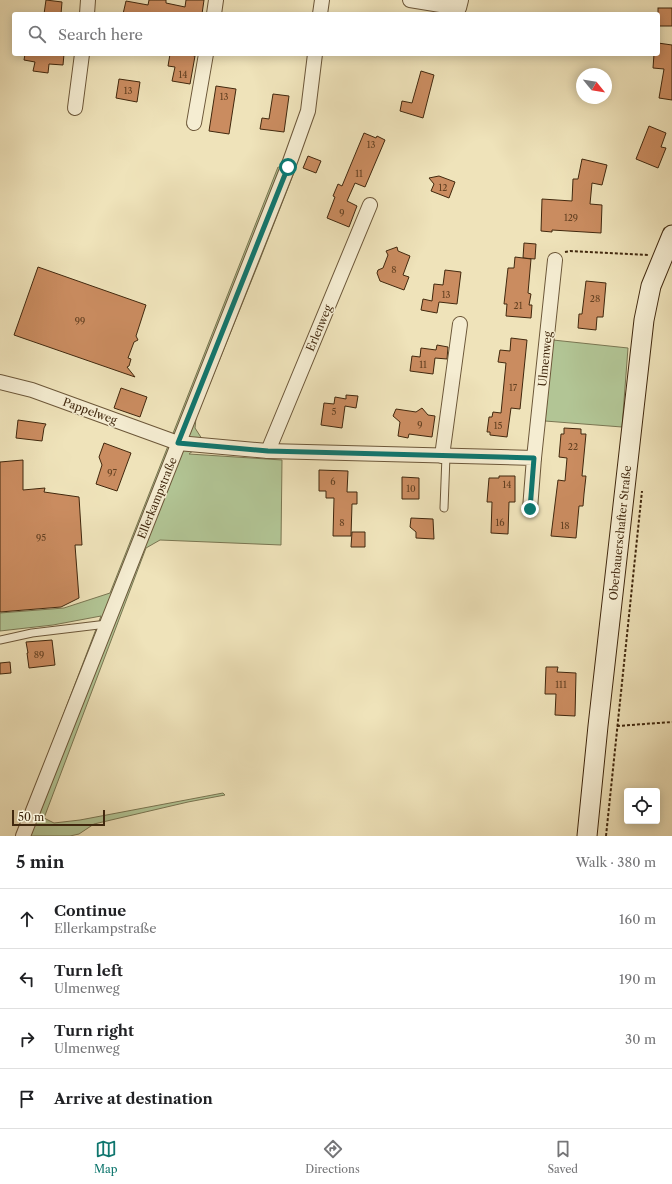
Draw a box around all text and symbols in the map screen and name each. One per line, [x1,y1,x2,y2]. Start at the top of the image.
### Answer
search box [12,12,660,56]
icon: search [26,23,48,45]
text: Search here [58,25,143,44]
north arrow [576,68,612,104]
house number: 14 [179,69,188,80]
house number: 13 [124,85,132,96]
house number: 13 [220,91,228,102]
house number: 13 [367,139,375,150]
route start [279,158,297,176]
house number: 11 [355,168,363,179]
house number: 12 [439,182,447,193]
house number: 9 [339,207,345,218]
house number: 129 [564,212,578,223]
house number: 8 [391,264,397,275]
house number: 13 [442,289,450,300]
house number: 28 [590,293,600,304]
house number: 21 [514,300,523,311]
street label: Erlenweg [303,303,335,353]
house number: 99 [75,315,85,326]
street label: Ulmenweg [535,330,555,387]
house number: 11 [419,359,427,370]
house number: 17 [509,382,518,393]
street label: Pappelweg [61,395,119,427]
house number: 5 [332,406,337,417]
house number: 9 [417,419,423,430]
house number: 15 [494,420,502,431]
house number: 22 [568,441,578,452]
street label: Ellerkampstraße [134,455,180,541]
street label: Oberbauerschafter Straße [606,465,634,601]
house number: 97 [107,467,117,478]
house number: 6 [330,476,336,487]
house number: 14 [503,479,512,490]
house number: 10 [406,483,416,494]
route end [521,500,539,518]
house number: 8 [339,517,345,528]
house number: 16 [495,517,505,528]
house number: 18 [560,520,570,531]
house number: 95 [36,532,46,543]
house number: 89 [34,649,44,660]
house number: 111 [555,679,567,690]
map controls [624,788,660,824]
button: locate [624,788,660,824]
scale bar [12,808,105,827]
text: 50 m [18,810,44,824]
text: 5 min [16,852,64,872]
text: Walk · 380 m [576,854,656,870]
text: Continue [54,901,126,920]
icon: ahead [16,908,38,930]
text: 160 m [619,911,656,927]
text: Ellerkampstraße [54,920,156,936]
text: Turn left [54,961,123,980]
icon: left [16,968,38,990]
text: 190 m [619,971,656,987]
text: Ulmenweg [54,980,120,996]
text: Turn right [54,1021,134,1040]
icon: right [16,1028,38,1050]
text: 30 m [625,1031,656,1047]
text: Ulmenweg [54,1040,120,1056]
icon: arrive [16,1088,38,1110]
text: Arrive at destination [54,1089,213,1108]
tab: Map [94,1138,118,1176]
tab: Directions [305,1138,360,1176]
tab: Saved [548,1138,578,1176]

